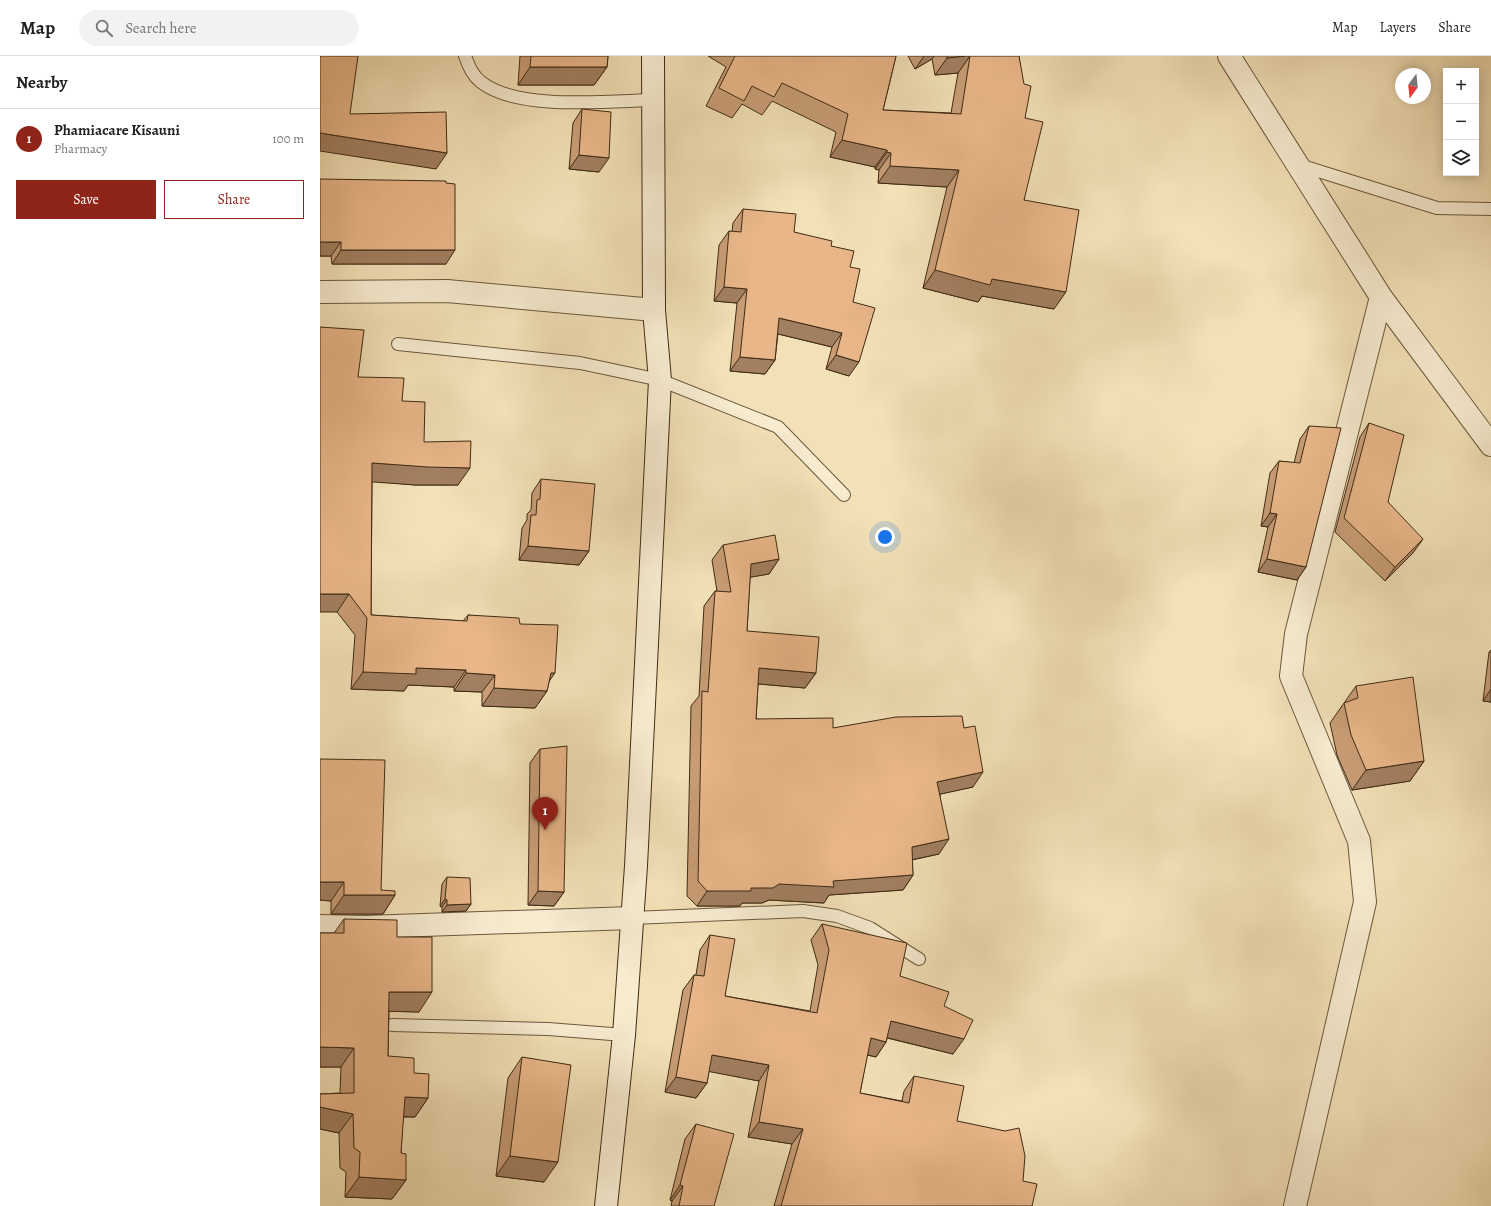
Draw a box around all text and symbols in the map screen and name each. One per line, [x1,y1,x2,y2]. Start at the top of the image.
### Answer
search box [79,10,359,46]
text: Map [20,15,55,41]
icon: search [93,17,115,39]
text: Search here [125,18,197,38]
text: Map [1332,18,1358,37]
text: Layers [1380,18,1416,37]
text: Share [1438,18,1471,37]
north arrow [1395,68,1431,104]
map controls [1443,68,1479,176]
button: + [1443,68,1479,104]
text: Nearby [16,71,67,94]
button: − [1443,104,1479,140]
text: Phamiacare Kisauni [54,120,180,140]
text: 1 [27,130,31,147]
text: 100 m [272,130,304,147]
text: Pharmacy [54,140,107,157]
button: layers [1443,140,1479,176]
button: Save [16,180,156,219]
button: Share [164,180,304,219]
your location [875,527,895,547]
pin: 1 [532,797,558,830]

